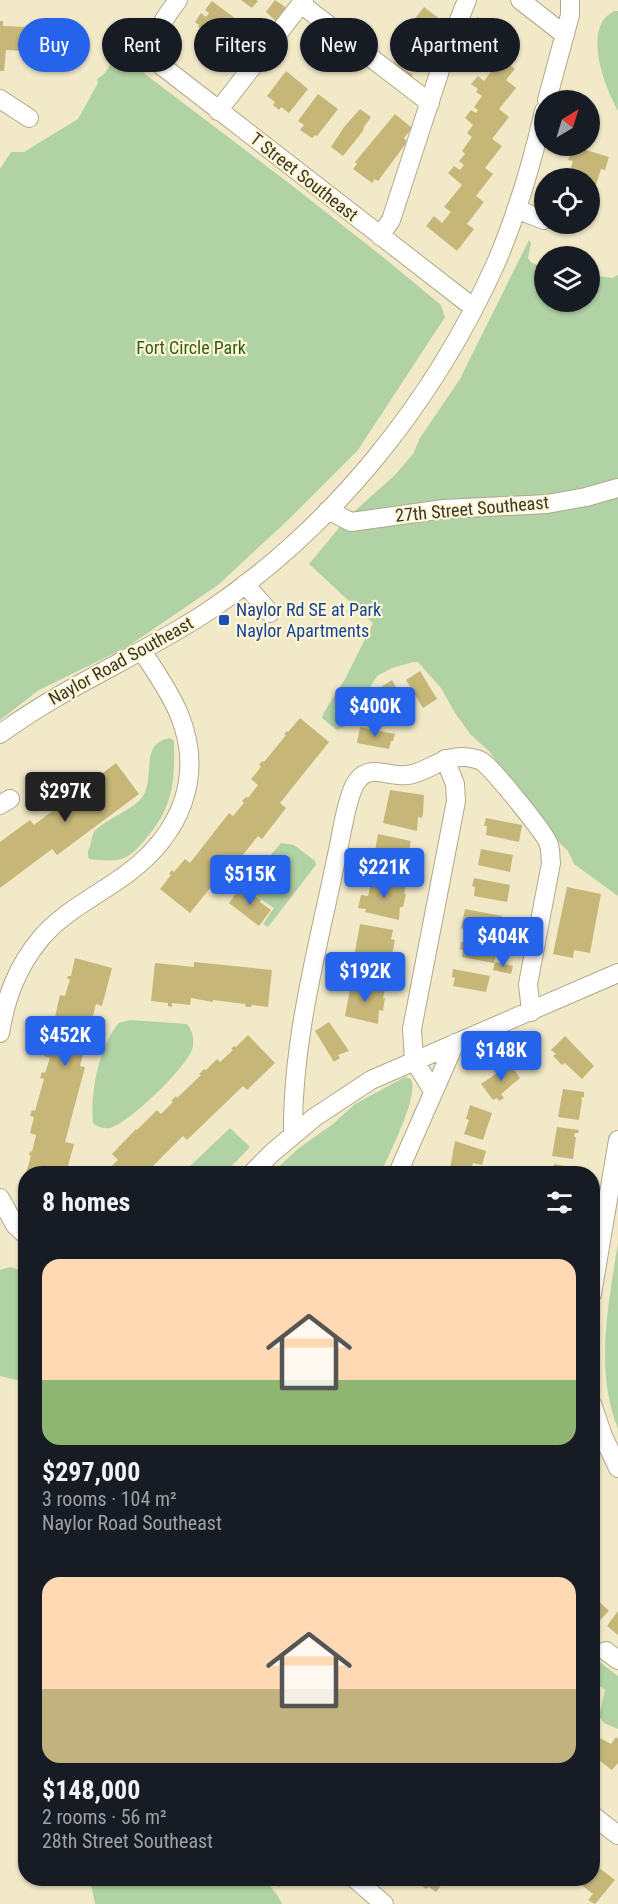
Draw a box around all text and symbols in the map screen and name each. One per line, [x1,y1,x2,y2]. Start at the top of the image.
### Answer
chip: Buy [18,18,90,72]
chip: Rent [102,18,182,72]
chip: Filters [194,18,288,72]
chip: New [300,18,378,72]
chip: Apartment [390,18,520,72]
north arrow [534,90,600,156]
map controls [534,90,600,312]
street label: T Street Southeast [246,128,362,225]
button: locate [534,168,600,234]
button: layers [534,246,600,312]
park label: Fort Circle Park [136,337,246,358]
street label: 27th Street Southeast [394,491,550,526]
place label: Naylor Rd SE at Park Naylor Apartments [236,599,381,641]
street label: Naylor Road Southeast [45,612,197,709]
marker: Naylor Rd SE at Park Naylor Apartments [217,613,231,627]
pin: $400K [333,687,417,738]
text: $400K [349,694,401,718]
pin: $297K [23,772,107,823]
text: $297K [39,779,91,803]
pin: $221K [342,848,426,899]
pin: $515K [208,855,292,906]
text: $221K [358,855,410,879]
text: $515K [224,862,276,886]
pin: $404K [461,917,545,968]
text: $404K [477,924,529,948]
pin: $192K [323,952,407,1003]
text: $192K [339,959,391,983]
pin: $452K [23,1016,107,1067]
text: $452K [39,1023,91,1047]
pin: $148K [459,1031,543,1082]
text: $148K [475,1038,527,1062]
icon: filters [543,1186,576,1219]
text: 8 homes [42,1187,130,1217]
icon: home [255,1298,363,1406]
text: $297,000 [42,1457,140,1487]
text: 3 rooms · 104 m² [42,1487,177,1511]
text: Naylor Road Southeast [42,1511,222,1535]
icon: home [255,1616,363,1724]
text: $148,000 [42,1775,140,1805]
text: 2 rooms · 56 m² [42,1805,167,1829]
text: 28th Street Southeast [42,1829,213,1853]

